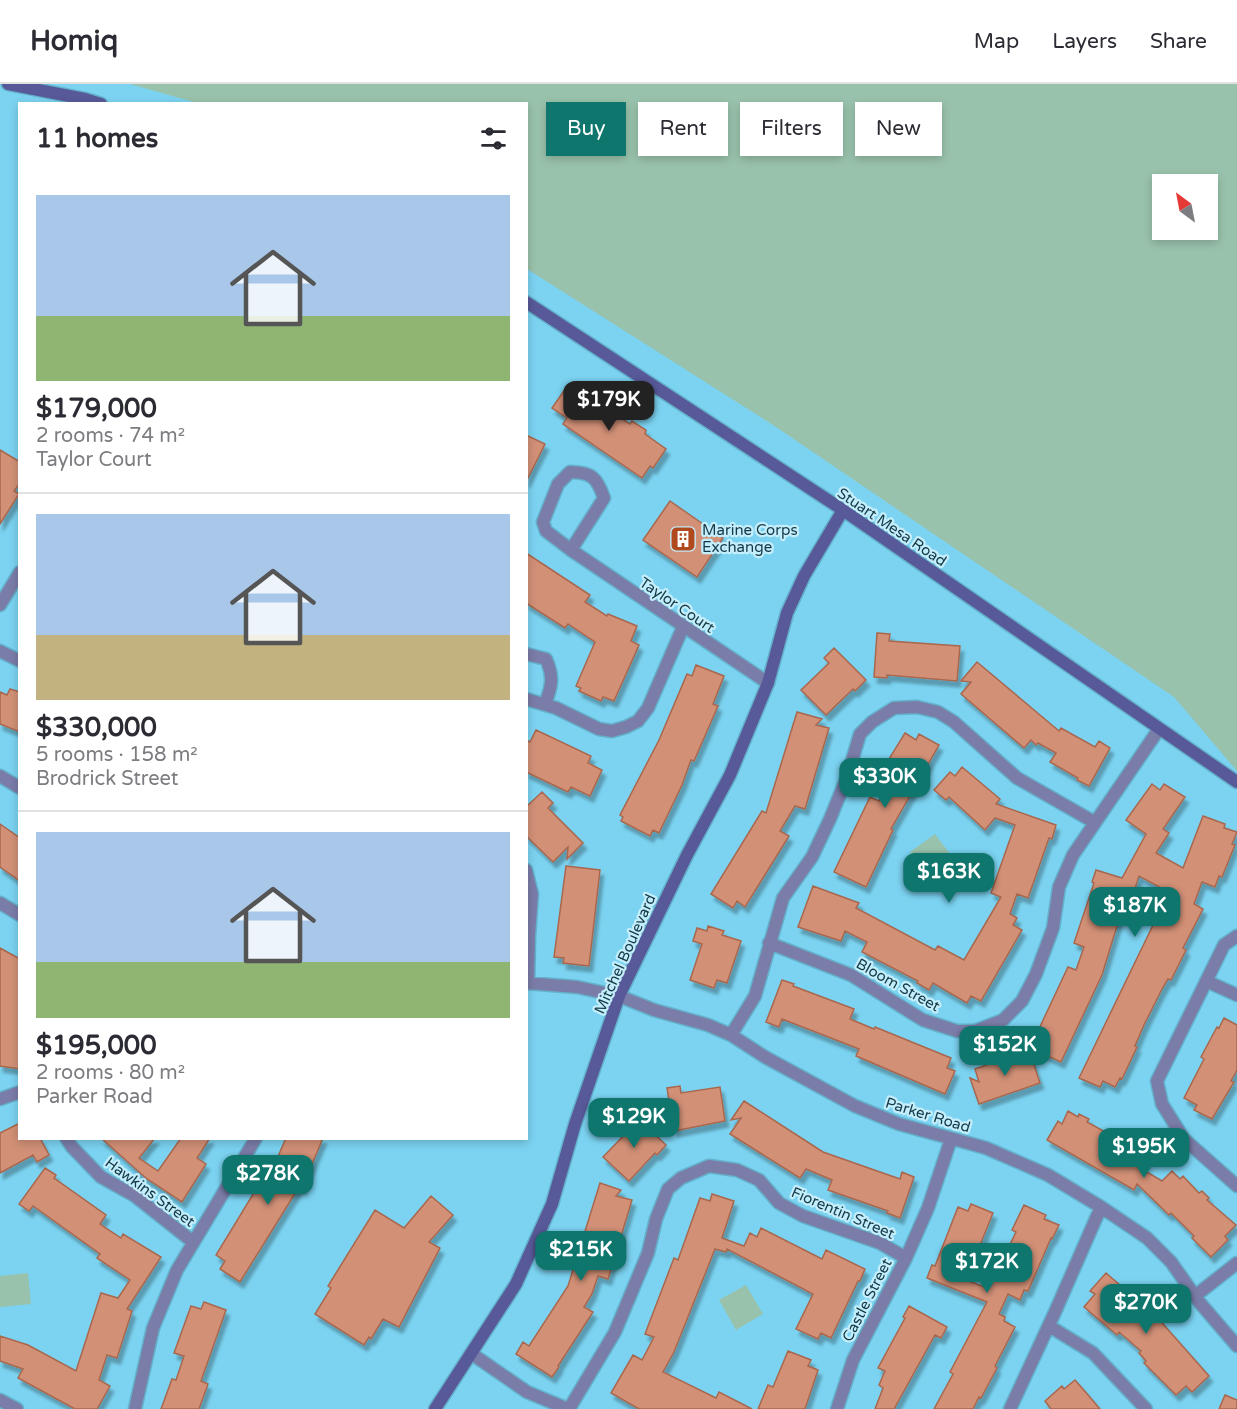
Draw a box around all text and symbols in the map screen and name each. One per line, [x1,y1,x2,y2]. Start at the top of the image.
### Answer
text: Homiq [30,24,118,58]
text: Map [974,29,1019,54]
text: Layers [1052,29,1117,54]
text: Share [1150,29,1207,54]
chip: Buy [546,102,626,156]
chip: Rent [638,102,728,156]
chip: Filters [740,102,843,156]
chip: New [855,102,942,156]
icon: filters [477,122,510,155]
text: 11 homes [36,123,158,154]
north arrow [1152,174,1218,240]
map controls [1152,174,1218,240]
icon: home [219,234,327,342]
pin: $179K [567,381,651,432]
text: $179K [577,388,641,412]
text: $179,000 [36,393,157,424]
text: 2 rooms · 74 m² [36,424,185,448]
text: Taylor Court [36,448,152,472]
street label: Stuart Mesa Road [834,484,950,570]
place label: Marine Corps Exchange [702,521,798,556]
building icon: Marine Corps Exchange [668,524,698,554]
icon: home [219,553,327,661]
street label: Taylor Court [636,573,718,637]
text: $330,000 [36,712,157,743]
text: 5 rooms · 158 m² [36,743,198,767]
pin: $330K [843,758,927,809]
text: $330K [853,765,917,789]
text: Brodrick Street [36,767,178,791]
pin: $163K [907,853,991,904]
text: $163K [917,860,981,884]
icon: home [219,871,327,979]
pin: $187K [1093,887,1177,938]
street label: Mitchel Boulevard [591,891,659,1017]
text: $187K [1103,894,1167,918]
street label: Bloom Street [853,955,943,1015]
pin: $152K [963,1026,1047,1077]
text: $195,000 [36,1030,156,1061]
text: $152K [973,1033,1037,1057]
text: 2 rooms · 80 m² [36,1061,185,1085]
text: Parker Road [36,1085,153,1109]
street label: Parker Road [883,1094,973,1136]
pin: $129K [592,1098,676,1149]
text: $129K [602,1105,666,1129]
pin: $195K [1102,1128,1186,1179]
text: $195K [1112,1135,1176,1159]
street label: Hawkins Street [102,1153,199,1231]
pin: $278K [226,1155,310,1206]
text: $278K [236,1162,300,1186]
street label: Fiorentin Street [789,1183,897,1243]
pin: $215K [539,1231,623,1282]
text: $215K [549,1238,613,1262]
pin: $172K [945,1243,1029,1294]
text: $172K [955,1250,1019,1274]
street label: Castle Street [838,1255,896,1345]
pin: $270K [1104,1284,1188,1335]
text: $270K [1114,1291,1178,1315]

